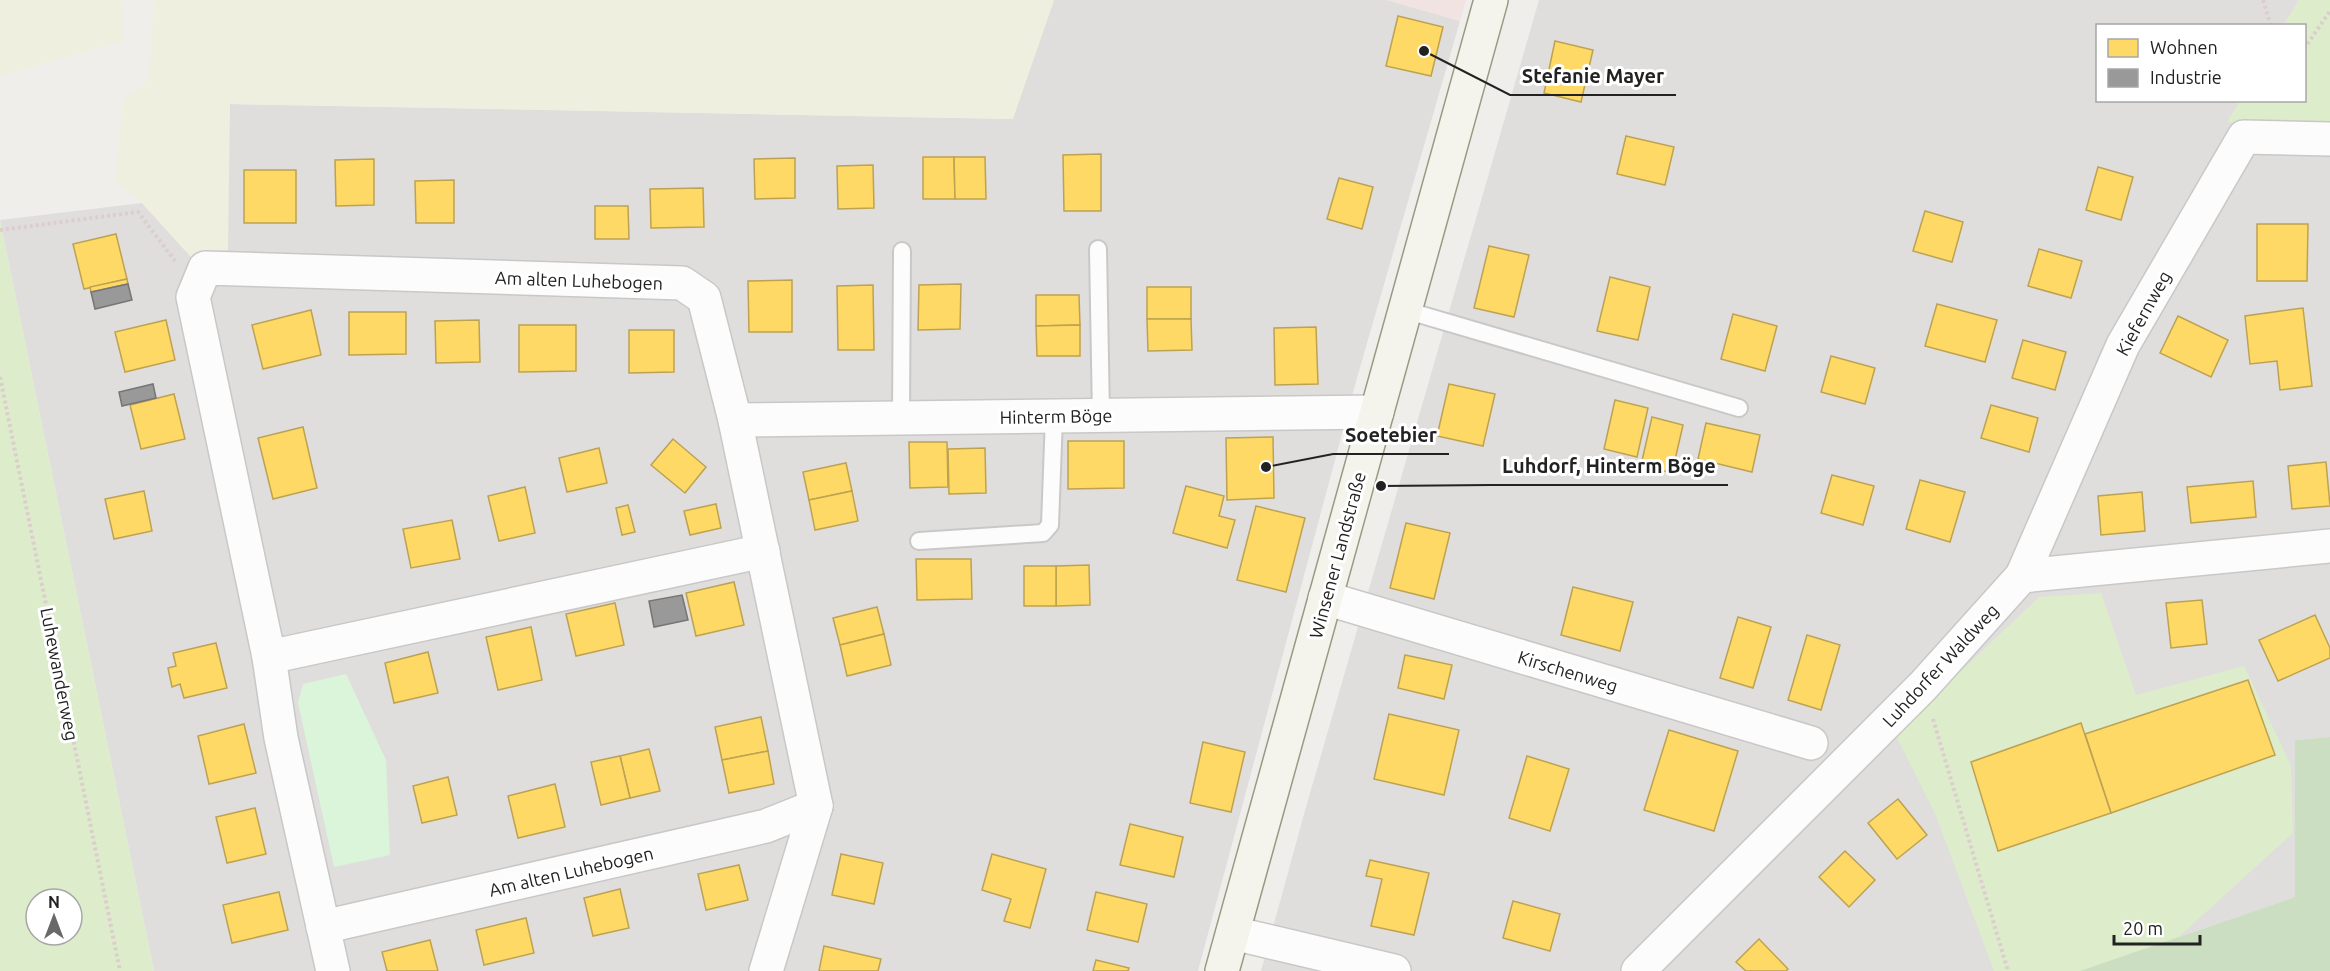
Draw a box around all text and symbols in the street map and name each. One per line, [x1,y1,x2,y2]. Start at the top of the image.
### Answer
legend [2096,24,2306,102]
text: Wohnen [2150,37,2218,57]
callout: Stefanie Mayer [1510,57,1676,95]
text: Stefanie Mayer [1522,64,1665,87]
text: Industrie [2150,67,2222,87]
street label: Am alten Luhebogen [495,267,663,293]
street label: Kiefernweg [2112,267,2174,359]
street label: Hinterm Böge [999,405,1113,427]
callout: Soetebier [1333,416,1449,454]
text: Soetebier [1345,423,1438,446]
callout: Luhdorf, Hinterm Böge [1490,447,1728,485]
text: Luhdorf, Hinterm Böge [1502,454,1716,477]
street label: Winsener Landstraße [1305,470,1369,640]
street label: Luhdorfer Waldweg [1878,600,2002,730]
street label: Luhewanderweg [37,606,83,742]
street label: Kirschenweg [1516,646,1620,696]
street label: Am alten Luhebogen [487,842,655,900]
north arrow [24,887,84,947]
text: N [48,893,60,911]
scale bar [2114,908,2200,946]
text: 20 m [2123,918,2163,938]

